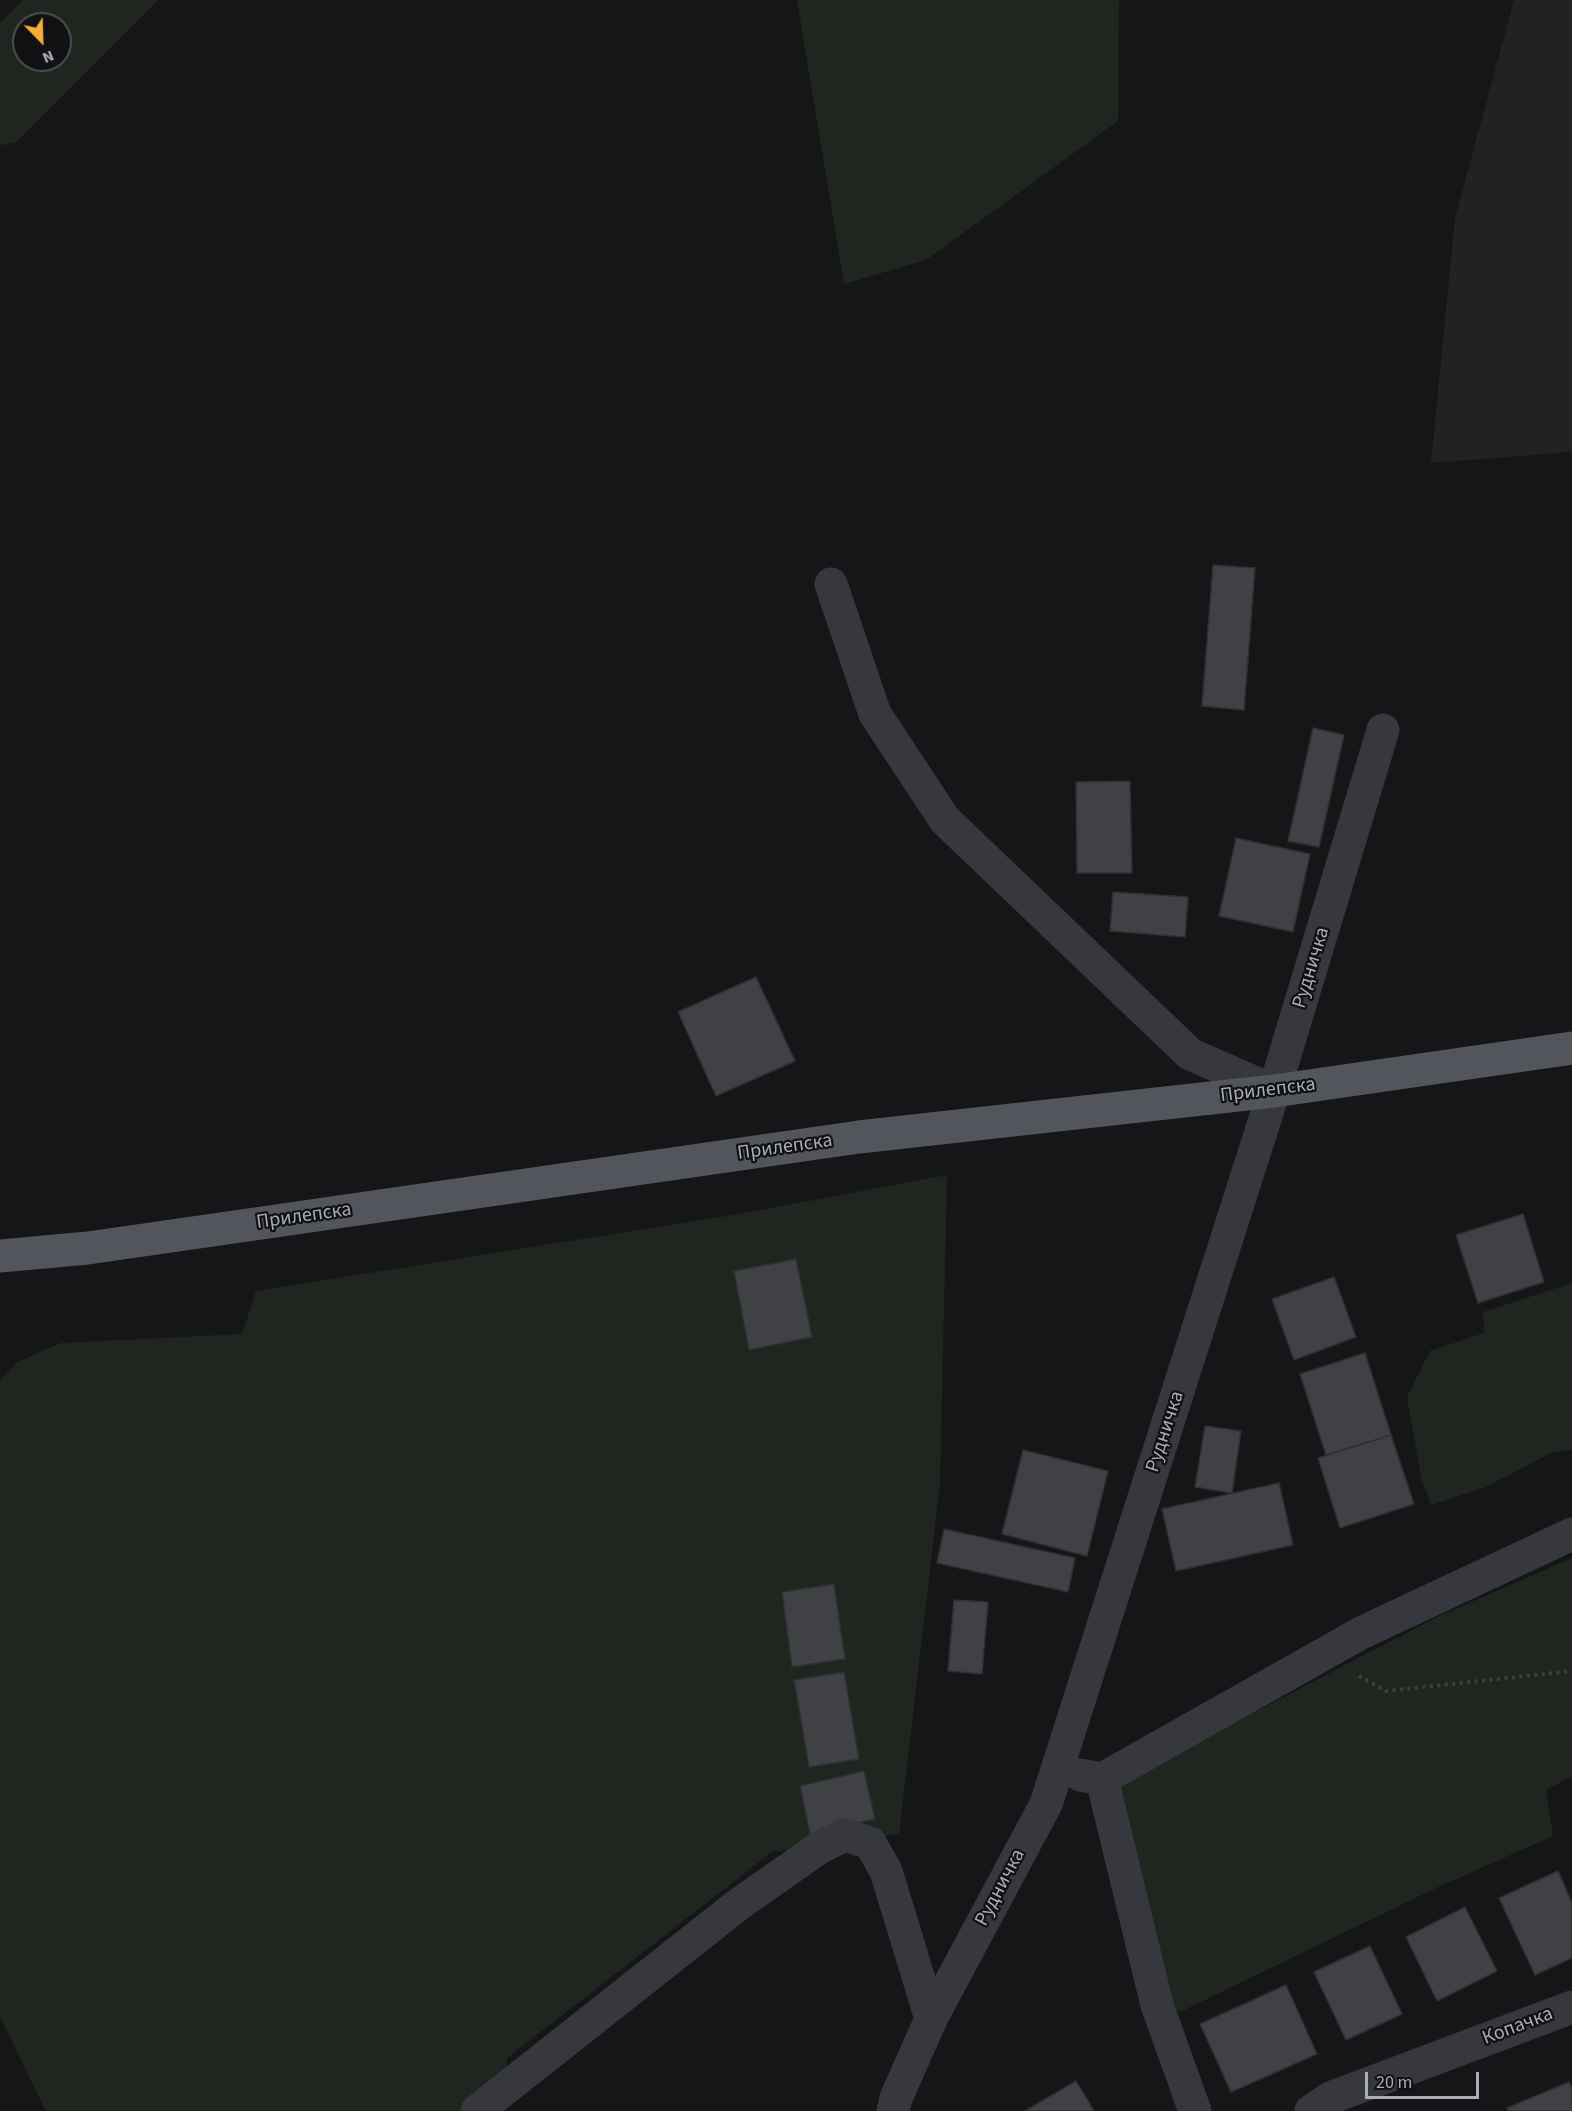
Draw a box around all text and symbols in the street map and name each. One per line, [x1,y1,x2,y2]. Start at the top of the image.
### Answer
north arrow [12,12,72,72]
text: N [39,45,57,69]
street label: Рудничка [1288,924,1336,1012]
street label: Прилепска [1219,1073,1317,1109]
street label: Прилепска [736,1129,834,1167]
street label: Прилепска [255,1198,353,1236]
street label: Рудничка [1142,1388,1190,1476]
street label: Рудничка [971,1845,1031,1931]
street label: Копачка [1479,2003,1557,2051]
scale bar [1368,2060,1482,2098]
text: 20 m [1376,2070,1412,2095]

